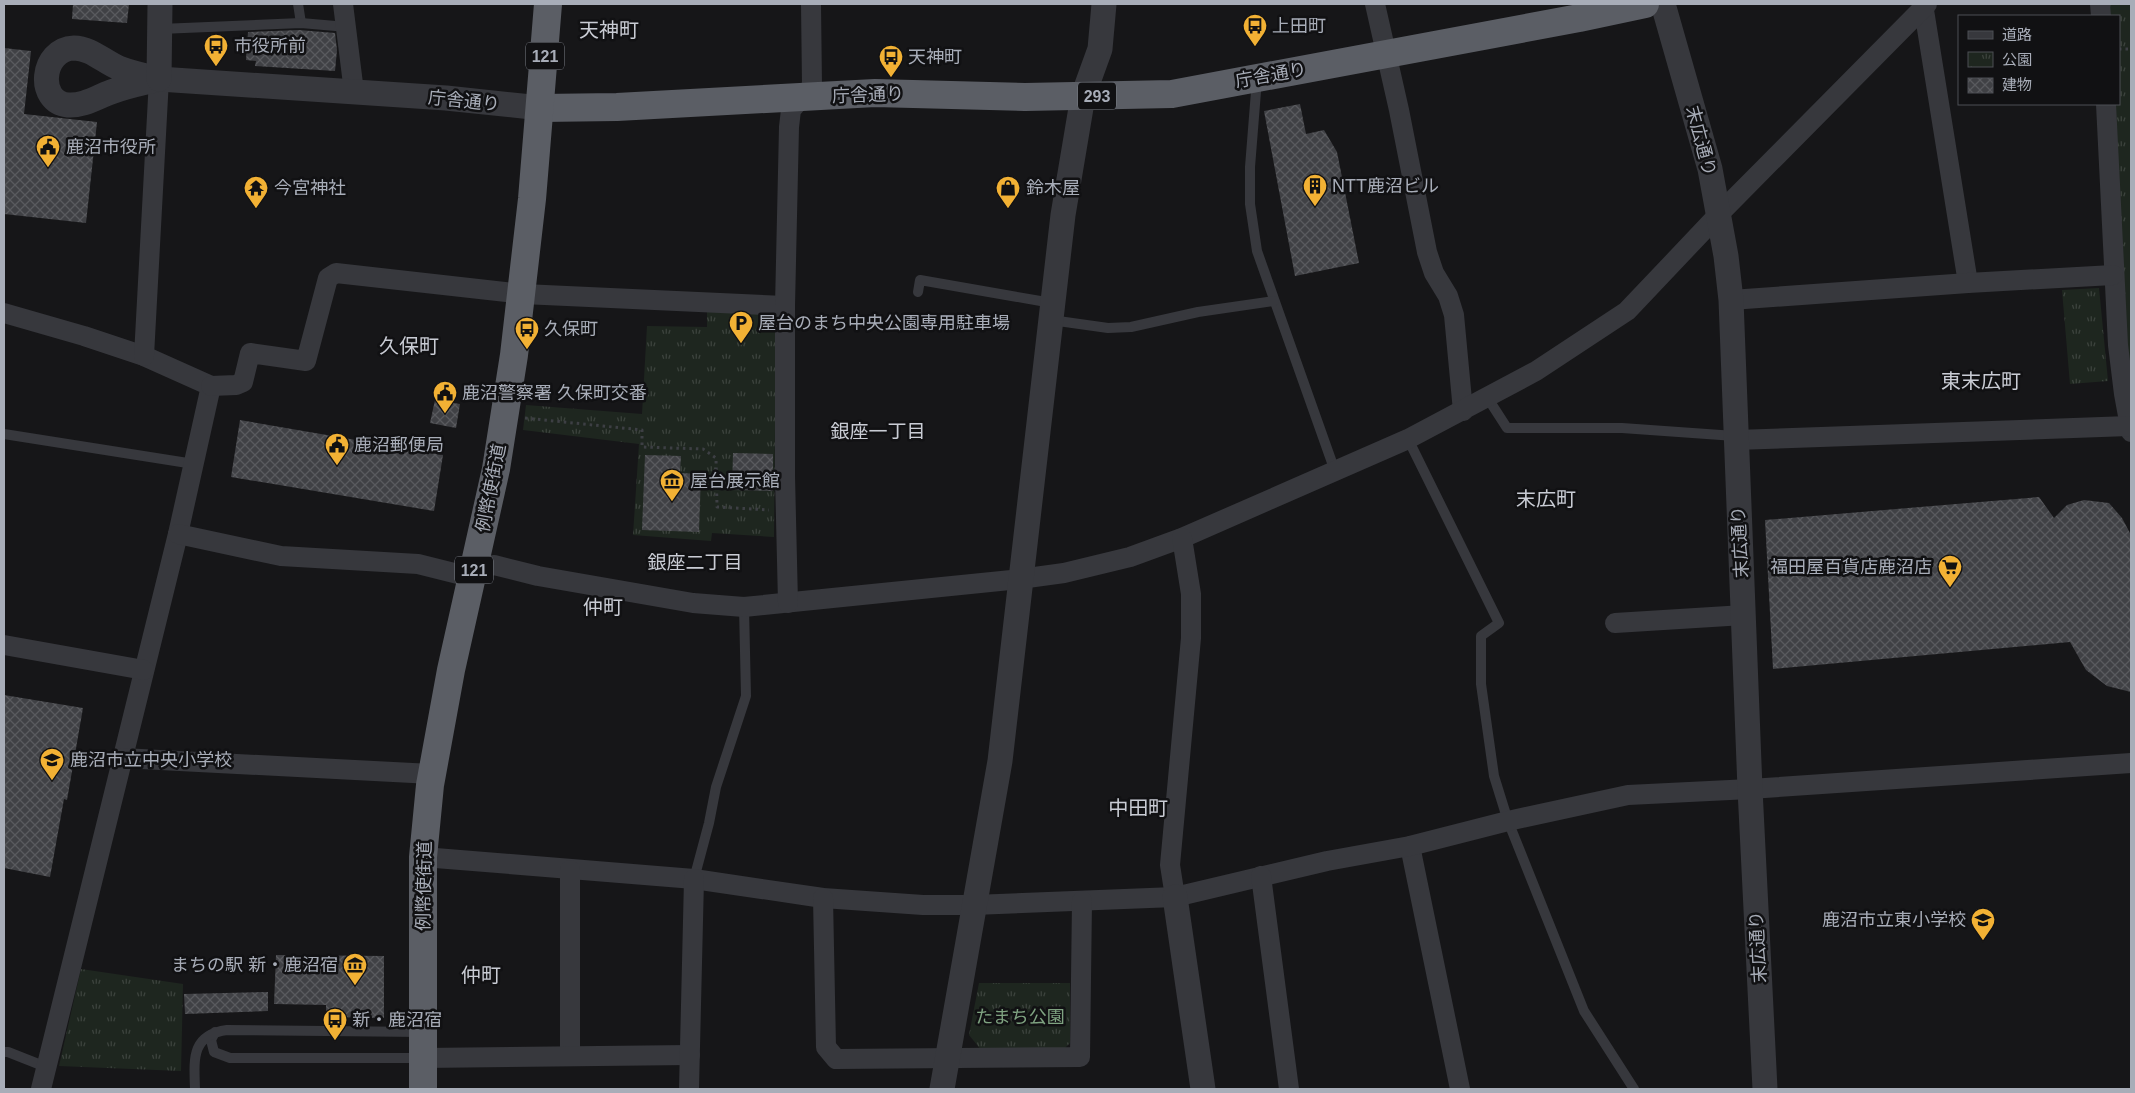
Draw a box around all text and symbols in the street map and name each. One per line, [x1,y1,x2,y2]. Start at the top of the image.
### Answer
bus stop icon: 上田町 [1242,13,1268,47]
legend [1958,15,2120,105]
place label: 上田町 [1272,16,1326,36]
district label: 天神町 [579,19,639,41]
text: 道路 [2002,26,2032,43]
bus stop icon: 市役所前 [203,33,229,67]
place label: 市役所前 [234,36,306,56]
road number: 121 [526,42,564,70]
bus stop icon: 天神町 [878,44,904,78]
place label: 天神町 [908,47,962,67]
text: 公園 [2002,51,2032,68]
street label: 庁舎通り [1234,59,1308,91]
text: 建物 [2002,76,2032,93]
road number: 293 [1078,82,1116,110]
street label: 庁舎通り [832,84,904,106]
street label: 庁舎通り [427,87,501,115]
street label: 末広通り [1682,104,1720,178]
public building icon: 鹿沼市役所 [35,134,61,168]
place label: 鹿沼市役所 [66,137,156,157]
building icon: NTT鹿沼ビル [1302,173,1328,207]
temple icon: 今宮神社 [243,175,269,209]
shop icon: 鈴木屋 [995,175,1021,209]
place label: NTT鹿沼ビル [1332,176,1439,196]
place label: 今宮神社 [274,178,346,198]
place label: 鈴木屋 [1026,178,1080,198]
parking icon: 屋台のまち中央公園専用駐車場 [728,310,754,344]
place label: 屋台のまち中央公園専用駐車場 [758,313,1010,333]
bus stop icon: 久保町 [514,316,540,350]
place label: 久保町 [544,319,598,339]
district label: 久保町 [379,335,439,357]
district label: 東末広町 [1941,370,2021,392]
public building icon: 鹿沼警察署 久保町交番 [432,380,458,414]
place label: 鹿沼警察署 久保町交番 [462,383,647,403]
district label: 銀座一丁目 [830,421,926,442]
public building icon: 鹿沼郵便局 [324,432,350,466]
place label: 鹿沼郵便局 [354,435,444,455]
street label: 例幣使街道 [473,442,509,534]
museum icon: 屋台展示館 [659,468,685,502]
place label: 屋台展示館 [690,471,780,491]
district label: 末広町 [1516,488,1576,510]
street label: 末広通り [1728,506,1752,578]
district label: 銀座二丁目 [647,552,743,573]
supermarket icon: 福田屋百貨店鹿沼店 [1937,554,1963,588]
road number: 121 [455,556,493,584]
place label: 福田屋百貨店鹿沼店 [1770,557,1932,577]
district label: 仲町 [583,596,623,618]
school or university icon: 鹿沼市立中央小学校 [39,747,65,781]
place label: 鹿沼市立中央小学校 [70,750,232,770]
district label: 中田町 [1108,797,1168,819]
street label: 例幣使街道 [413,841,435,931]
school or university icon: 鹿沼市立東小学校 [1970,907,1996,941]
place label: 鹿沼市立東小学校 [1822,910,1966,930]
street label: 末広通り [1746,911,1770,983]
museum icon: まちの駅 新・鹿沼宿 [342,952,368,986]
place label: まちの駅 新・鹿沼宿 [171,955,338,975]
district label: 仲町 [461,964,501,986]
bus stop icon: 新・鹿沼宿 [322,1007,348,1041]
park label: たまち公園 [975,1007,1065,1027]
place label: 新・鹿沼宿 [352,1010,442,1030]

